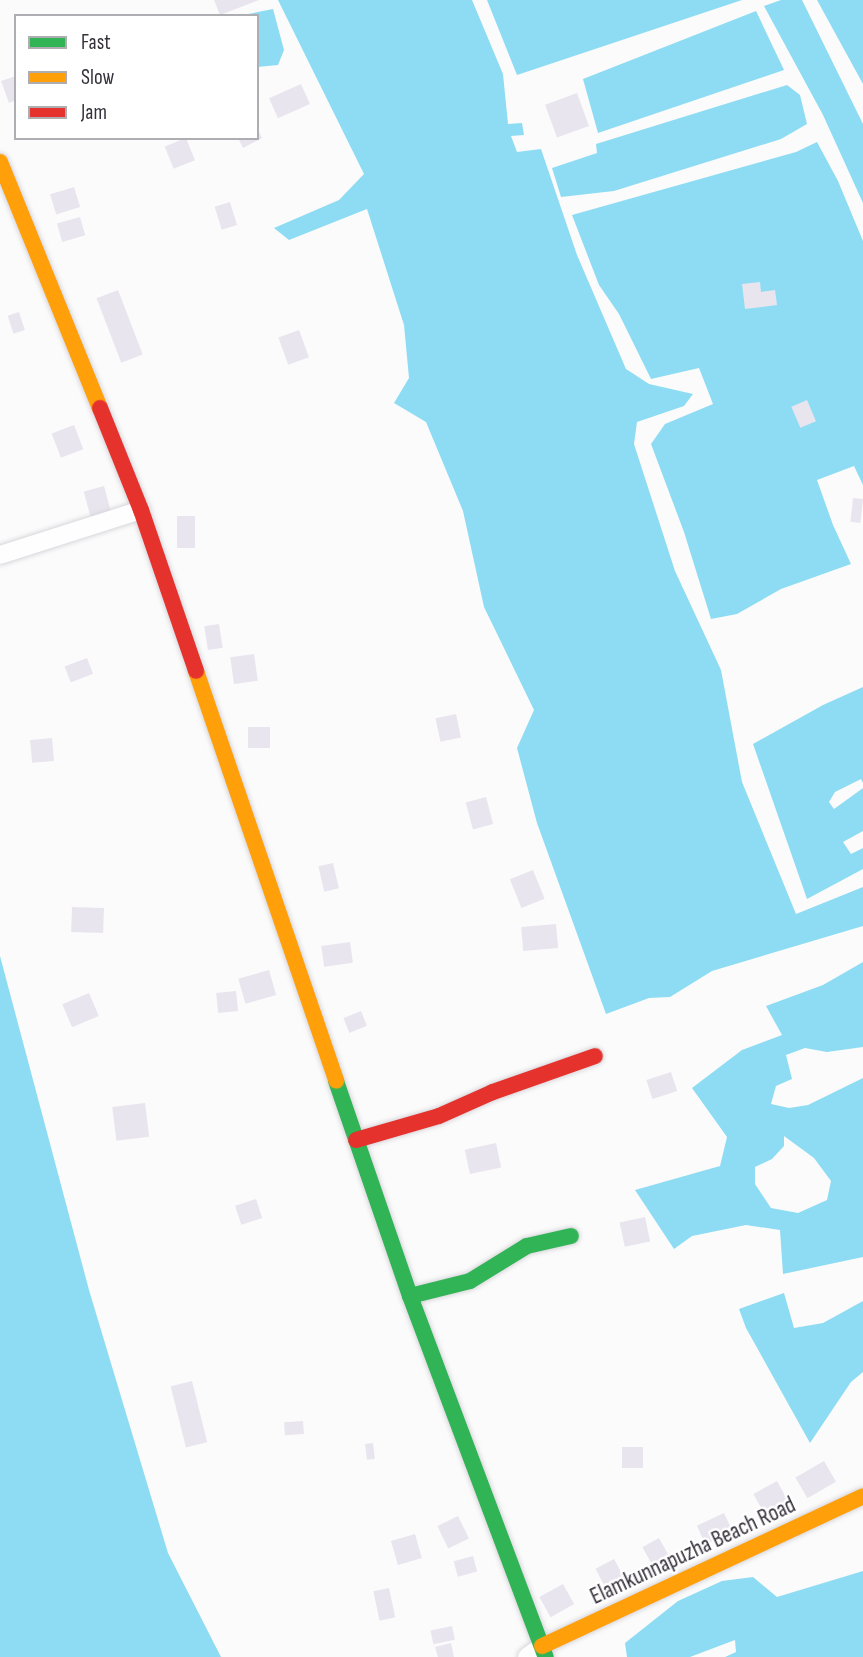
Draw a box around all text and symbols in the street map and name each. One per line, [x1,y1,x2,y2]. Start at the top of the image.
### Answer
legend [14,14,259,140]
text: Fast [81,30,111,55]
text: Slow [81,65,114,90]
text: Jam [81,100,107,125]
street label: Elamkunnapuzha Beach Road [586,1491,800,1611]

